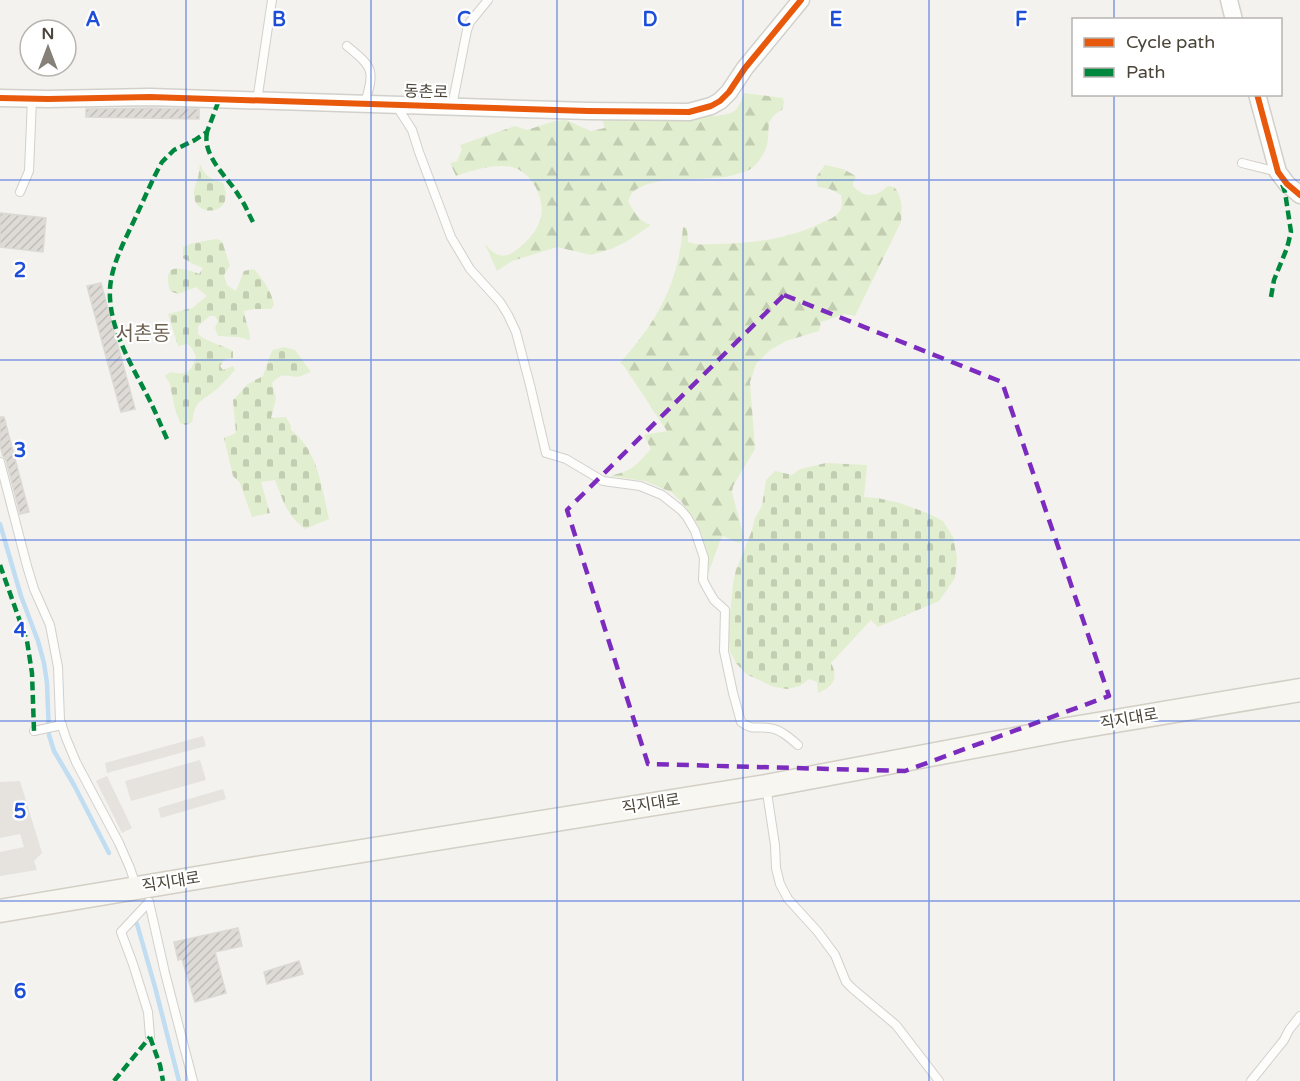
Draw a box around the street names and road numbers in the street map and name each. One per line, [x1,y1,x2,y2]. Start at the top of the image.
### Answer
street label: 동촌로 [404,81,449,103]
street label: 직지대로 [1098,704,1160,734]
street label: 직지대로 [620,789,682,818]
street label: 직지대로 [140,867,202,896]

